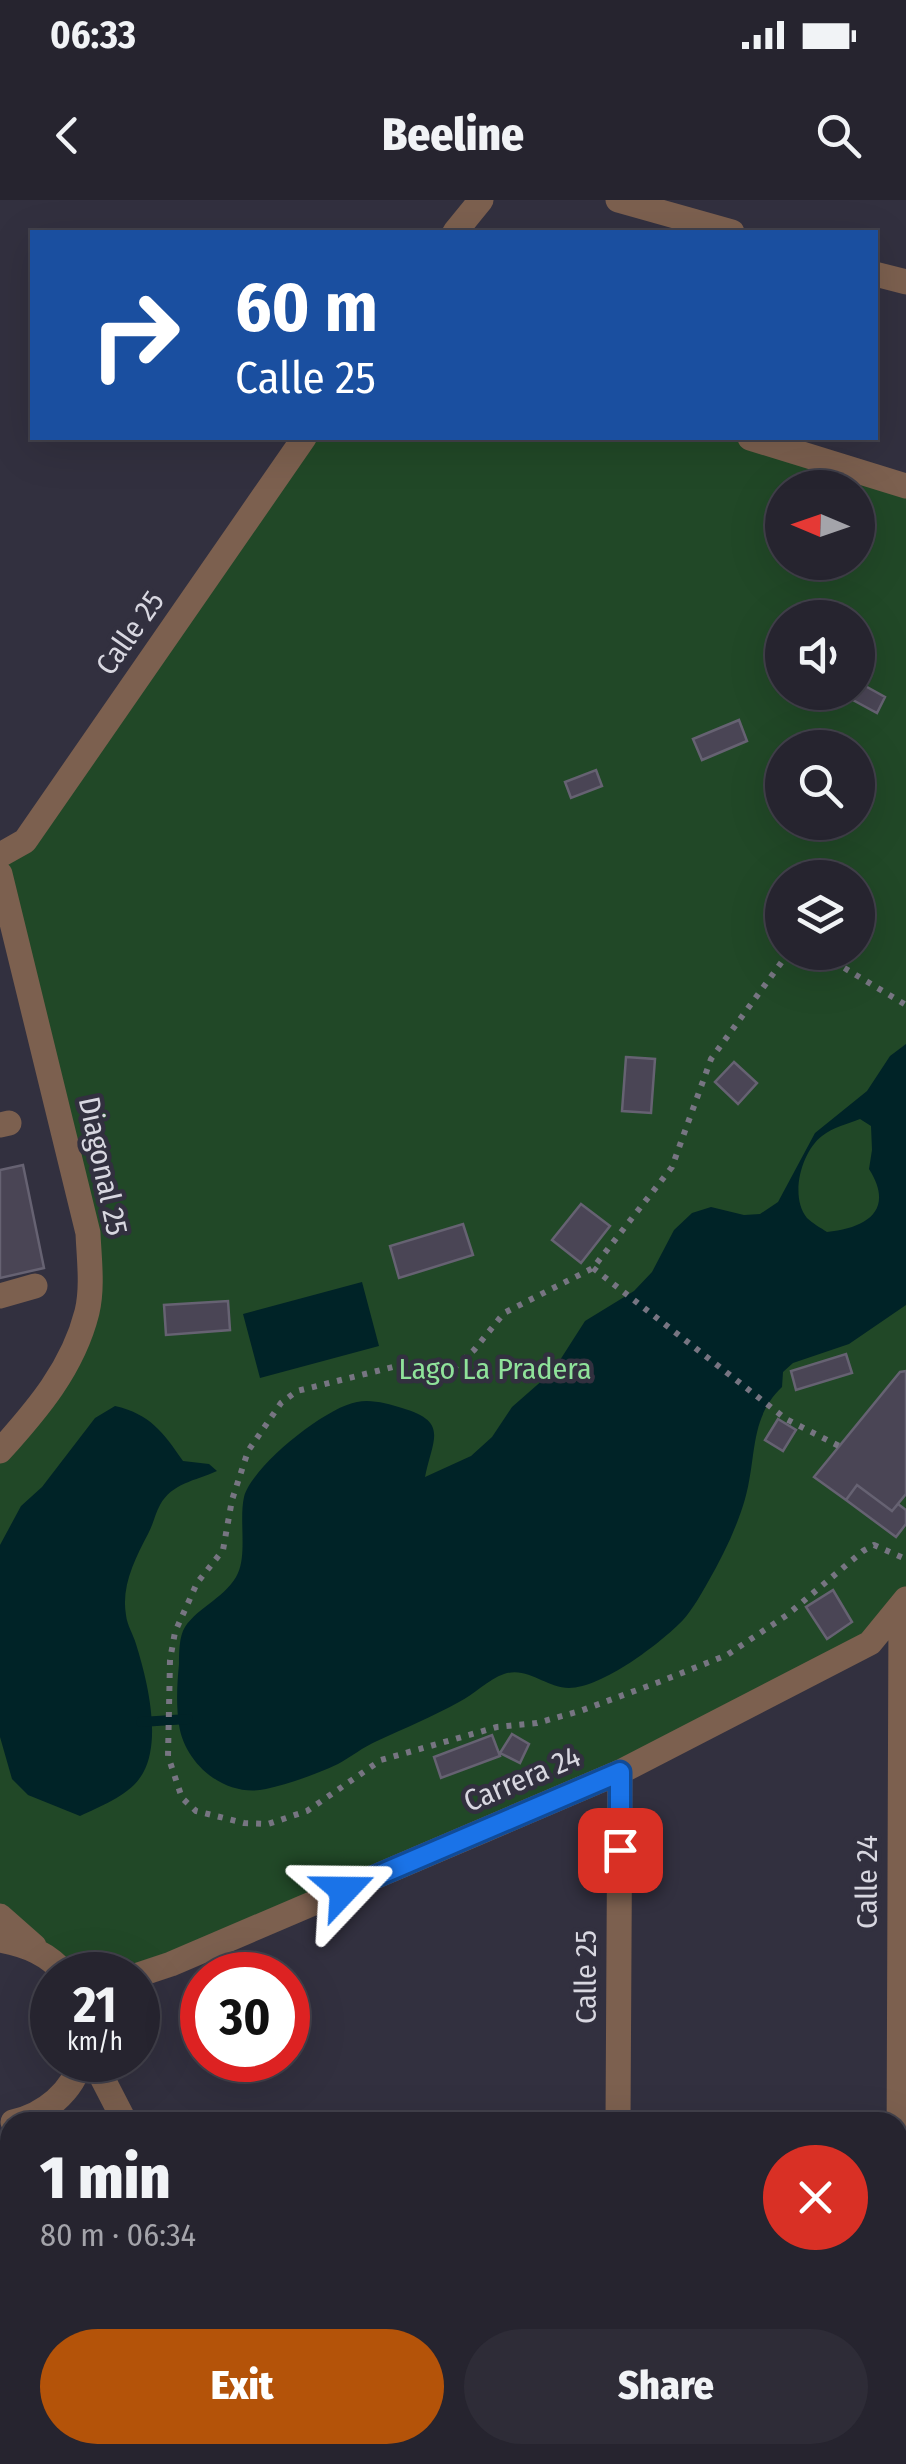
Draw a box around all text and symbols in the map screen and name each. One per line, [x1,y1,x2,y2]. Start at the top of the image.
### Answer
text: 06:33 [50,12,136,58]
icon: back [40,108,95,163]
text: Beeline [382,108,524,162]
icon: search [811,108,866,163]
text: 60 m [235,266,378,350]
icon: right [70,270,200,400]
text: Calle 25 [235,351,376,405]
north arrow [765,470,875,580]
map controls [765,470,875,970]
street label: Calle 25 [88,584,172,682]
button: sound [765,600,875,710]
button: search [765,730,875,840]
button: layers [765,860,875,970]
street label: Diagonal 25 [71,1093,135,1239]
park label: Lago La Pradera [398,1351,592,1387]
street label: Carrera 24 [458,1738,586,1820]
pin [578,1808,663,1893]
icon: arrive [593,1823,648,1878]
street label: Calle 24 [849,1835,885,1929]
position arrow [292,1838,396,1942]
street label: Calle 25 [568,1930,604,2024]
speed limit sign: 30 [180,1952,310,2082]
text: 21 [73,1975,117,2035]
text: km/h [67,2027,123,2057]
text: 1 min [40,2142,171,2214]
button: close [763,2145,868,2250]
text: 80 m · 06:34 [40,2216,196,2254]
button: Exit [40,2329,444,2444]
button: Share [464,2329,868,2444]

